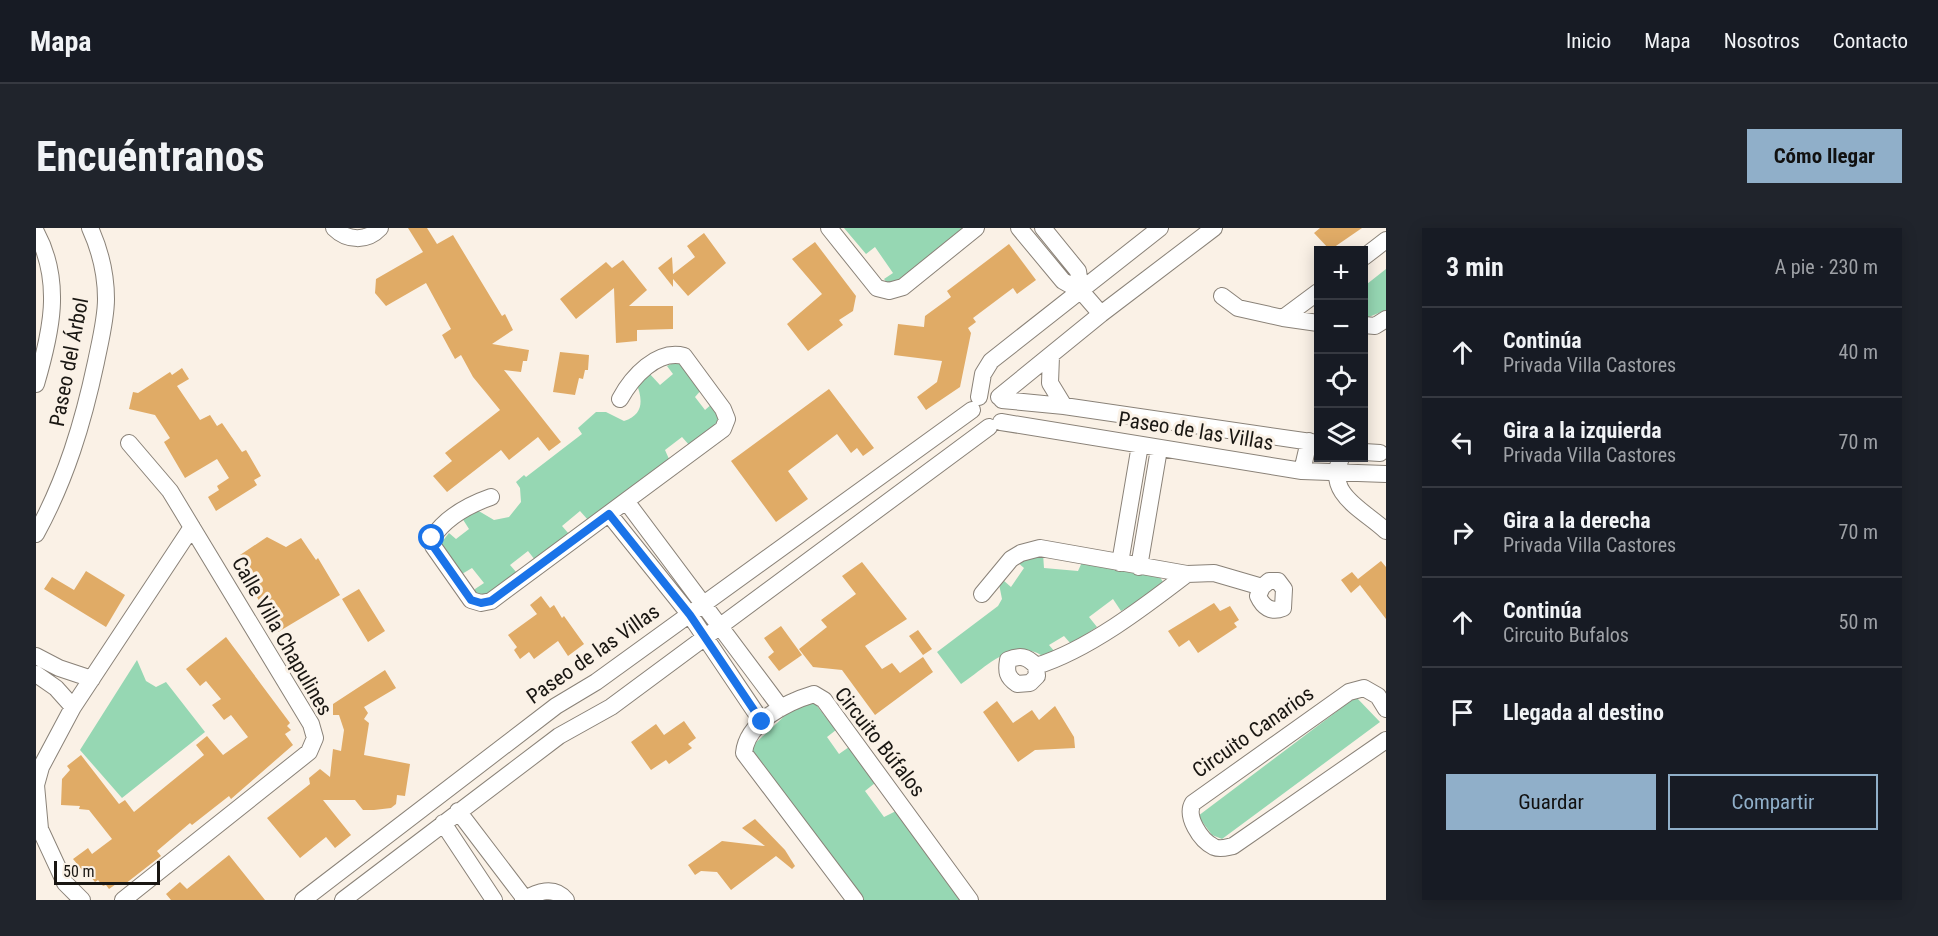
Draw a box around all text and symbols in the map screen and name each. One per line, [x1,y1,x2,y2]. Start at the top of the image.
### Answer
text: Mapa [30,25,91,58]
text: Inicio [1566,29,1611,53]
text: Mapa [1644,29,1691,53]
text: Nosotros [1724,29,1800,53]
text: Contacto [1833,29,1908,53]
button: Cómo llegar [1747,129,1902,183]
text: Encuéntranos [36,132,265,181]
map controls [1314,246,1368,462]
button: + [1314,246,1368,300]
text: 3 min [1446,252,1504,282]
text: A pie · 230 m [1775,255,1878,279]
street label: Paseo del Árbol [45,296,93,428]
button: − [1314,300,1368,354]
text: Continúa [1503,328,1582,353]
icon: ahead [1446,336,1479,369]
text: 40 m [1839,340,1878,364]
text: Privada Villa Castores [1503,353,1676,377]
button: locate [1314,354,1368,408]
street label: Paseo de las Villas [1117,407,1275,455]
button: layers [1314,408,1368,462]
text: Gira a la izquierda [1503,418,1662,443]
icon: left [1446,426,1479,459]
text: 70 m [1839,430,1878,454]
text: Privada Villa Castores [1503,443,1676,467]
text: Gira a la derecha [1503,508,1651,533]
icon: right [1446,516,1479,549]
text: 70 m [1839,520,1878,544]
route start [418,524,444,550]
text: Privada Villa Castores [1503,533,1676,557]
street label: Calle Villa Chapulines [227,552,337,720]
text: Continúa [1503,598,1582,623]
street label: Paseo de las Villas [522,599,664,709]
icon: ahead [1446,606,1479,639]
text: 50 m [1839,610,1878,634]
text: Circuito Bufalos [1503,623,1629,647]
street label: Circuito Canarios [1188,681,1318,783]
street label: Circuito Búfalos [830,683,930,801]
icon: arrive [1446,696,1479,729]
text: Llegada al destino [1503,700,1664,725]
route end [748,708,774,734]
button: Guardar [1446,774,1656,830]
button: Compartir [1668,774,1878,830]
scale bar [54,858,160,886]
text: 50 m [63,862,95,881]

